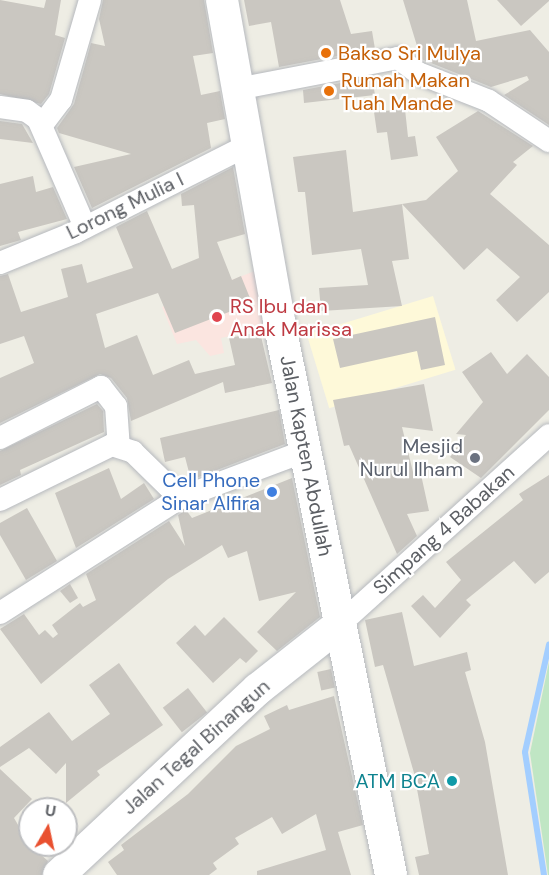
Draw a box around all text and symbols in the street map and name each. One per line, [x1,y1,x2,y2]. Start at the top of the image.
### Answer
place label: Bakso Sri Mulya [338,41,481,65]
marker: Bakso Sri Mulya [319,46,333,60]
place label: Rumah Makan Tuah Mande [341,68,470,115]
marker: Rumah Makan Tuah Mande [322,84,336,98]
street label: Lorong Mulia I [63,167,187,245]
place label: RS Ibu dan Anak Marissa [230,294,352,341]
marker: RS Ibu dan Anak Marissa [208,308,226,326]
street label: Jalan Kapten Abdullah [275,354,337,558]
place label: Mesjid Nurul Ilham [360,434,463,481]
marker: Mesjid Nurul Ilham [468,451,482,465]
street label: Simpang 4 Babakan [368,460,520,600]
place label: Cell Phone Sinar Alfira [161,468,260,515]
marker: Cell Phone Sinar Alfira [265,485,279,499]
street label: Jalan Tegal Binangun [117,674,275,820]
place label: ATM BCA [356,769,440,793]
marker: ATM BCA [445,774,459,788]
north arrow [18,797,78,857]
text: U [44,799,58,822]

